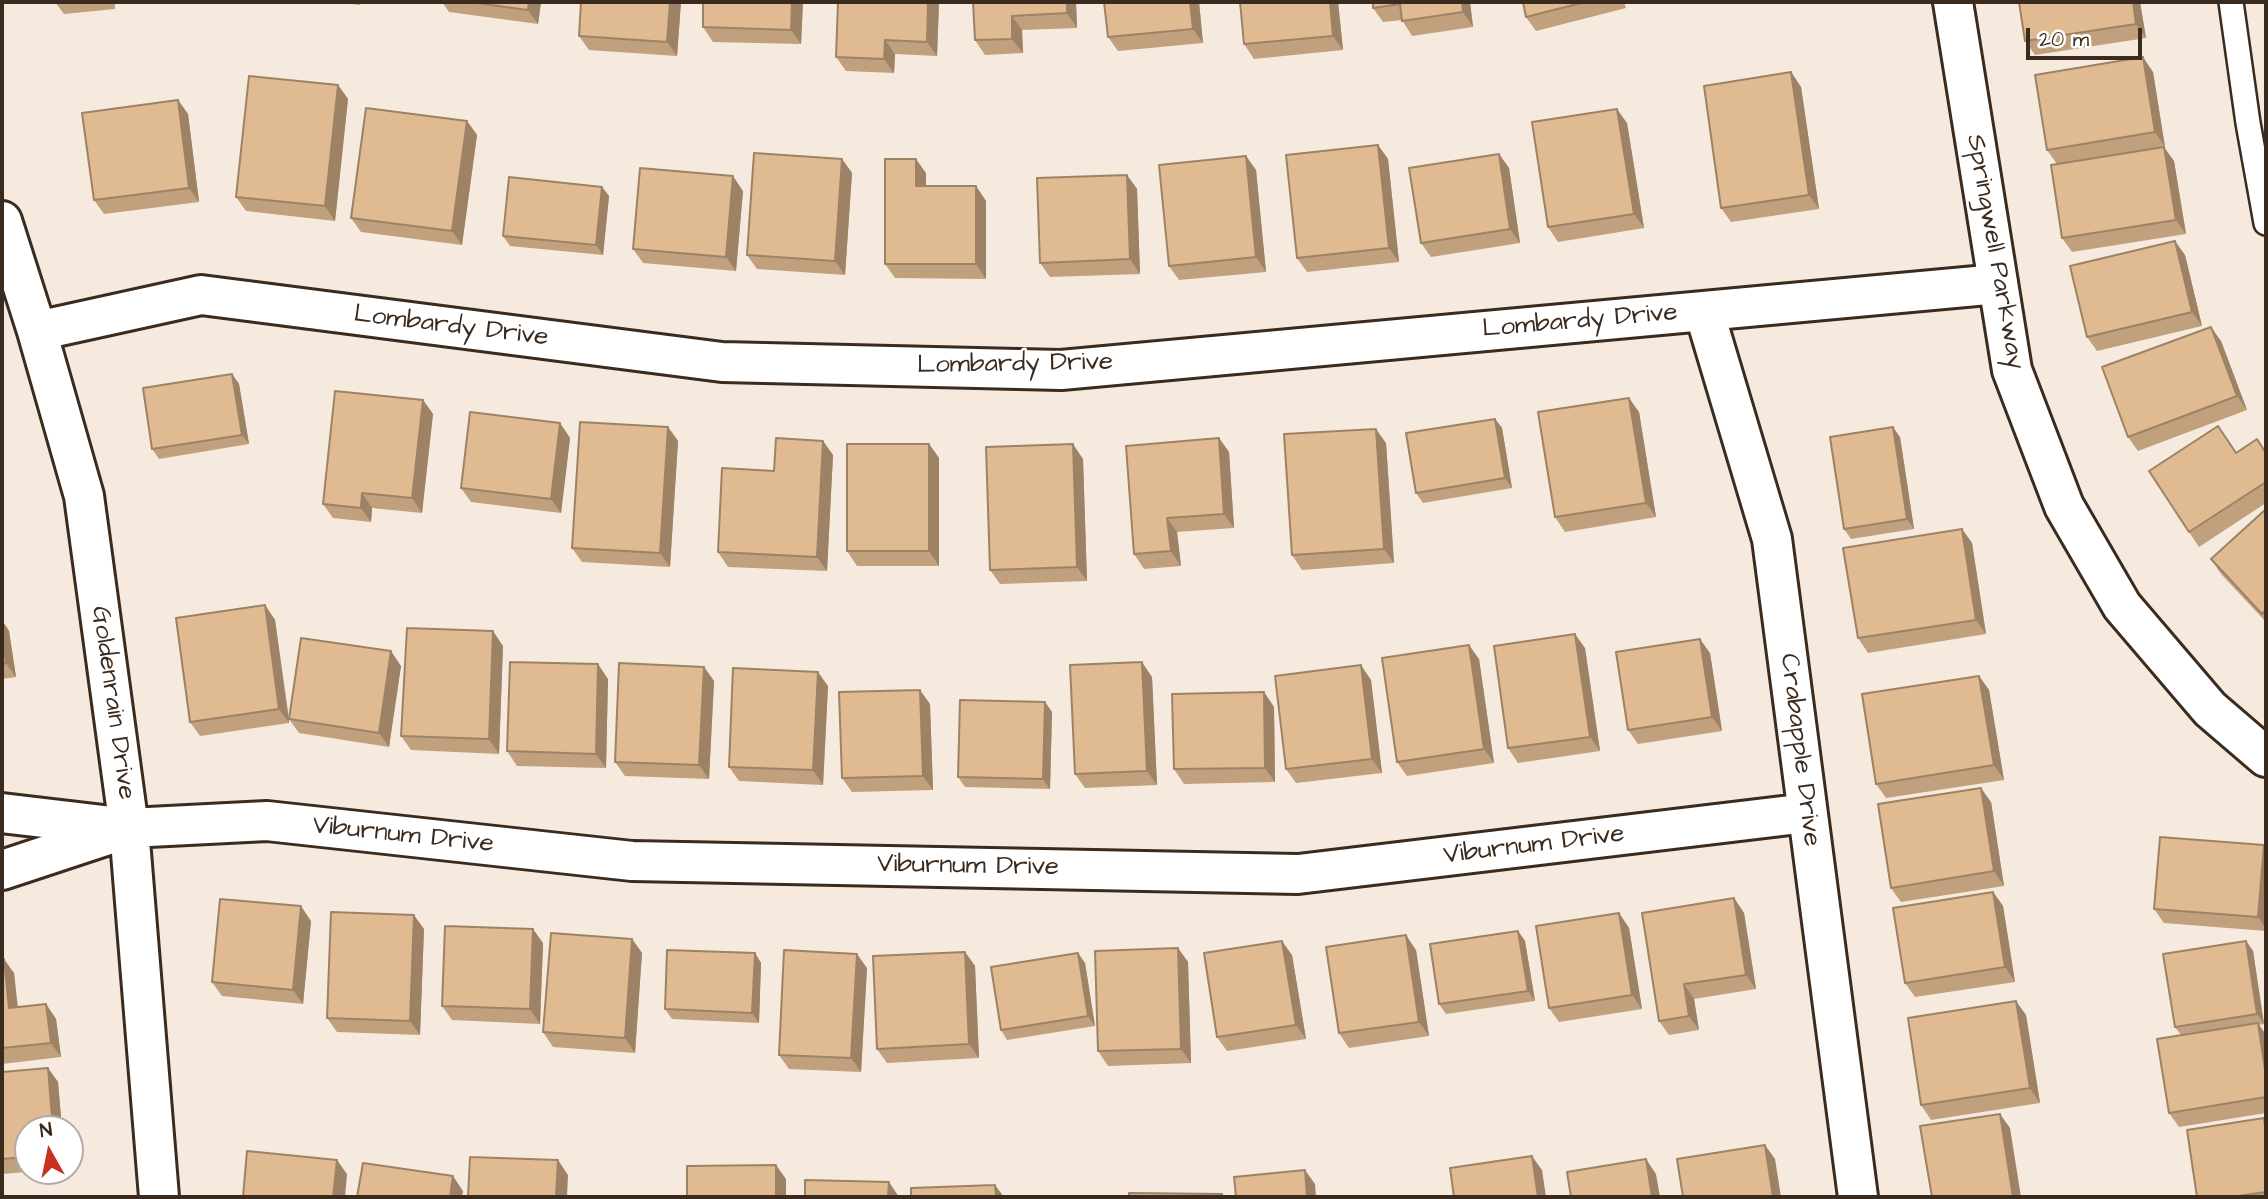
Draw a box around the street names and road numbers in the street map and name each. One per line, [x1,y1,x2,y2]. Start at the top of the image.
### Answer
street label: Springwell Parkway [1958,132,2030,372]
street label: Lombardy Drive [1481,298,1679,346]
street label: Lombardy Drive [352,300,550,354]
street label: Lombardy Drive [917,348,1113,382]
street label: Goldenrain Drive [83,604,141,802]
street label: Crabapple Drive [1772,652,1826,848]
street label: Viburnum Drive [311,811,495,861]
street label: Viburnum Drive [1442,819,1626,873]
street label: Viburnum Drive [877,850,1059,884]

